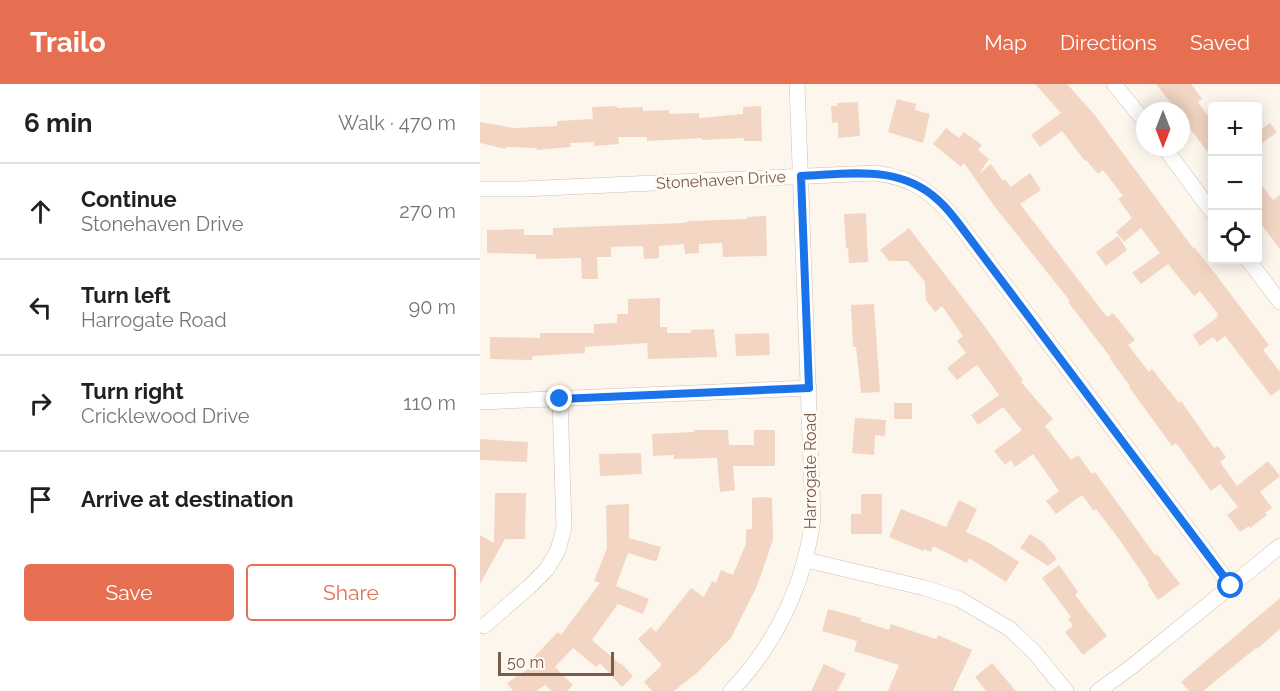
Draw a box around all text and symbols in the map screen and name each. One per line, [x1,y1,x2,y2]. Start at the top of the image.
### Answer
text: Trailo [30,26,106,59]
text: Map [984,30,1027,55]
text: Directions [1060,30,1157,55]
text: Saved [1190,30,1250,55]
north arrow [1136,102,1190,156]
map controls [1208,102,1262,264]
button: + [1208,102,1262,156]
text: 6 min [24,108,93,138]
text: Walk · 470 m [338,111,456,135]
button: − [1208,156,1262,210]
street label: Stonehaven Drive [656,167,786,193]
text: Continue [81,186,177,212]
icon: ahead [24,195,57,228]
text: 270 m [399,199,456,223]
button: locate [1208,210,1262,264]
text: Stonehaven Drive [81,212,244,236]
text: Turn left [81,282,171,308]
icon: left [24,291,57,324]
text: 90 m [409,295,456,319]
text: Harrogate Road [81,308,227,332]
text: Turn right [81,378,184,404]
route end [546,385,572,411]
icon: right [24,387,57,420]
text: 110 m [403,391,456,415]
text: Cricklewood Drive [81,404,250,428]
street label: Harrogate Road [801,413,820,529]
icon: arrive [24,483,57,516]
text: Arrive at destination [81,486,294,512]
button: Save [24,564,234,621]
button: Share [246,564,456,621]
route start [1217,572,1243,598]
scale bar [498,649,614,676]
text: 50 m [507,653,544,672]

